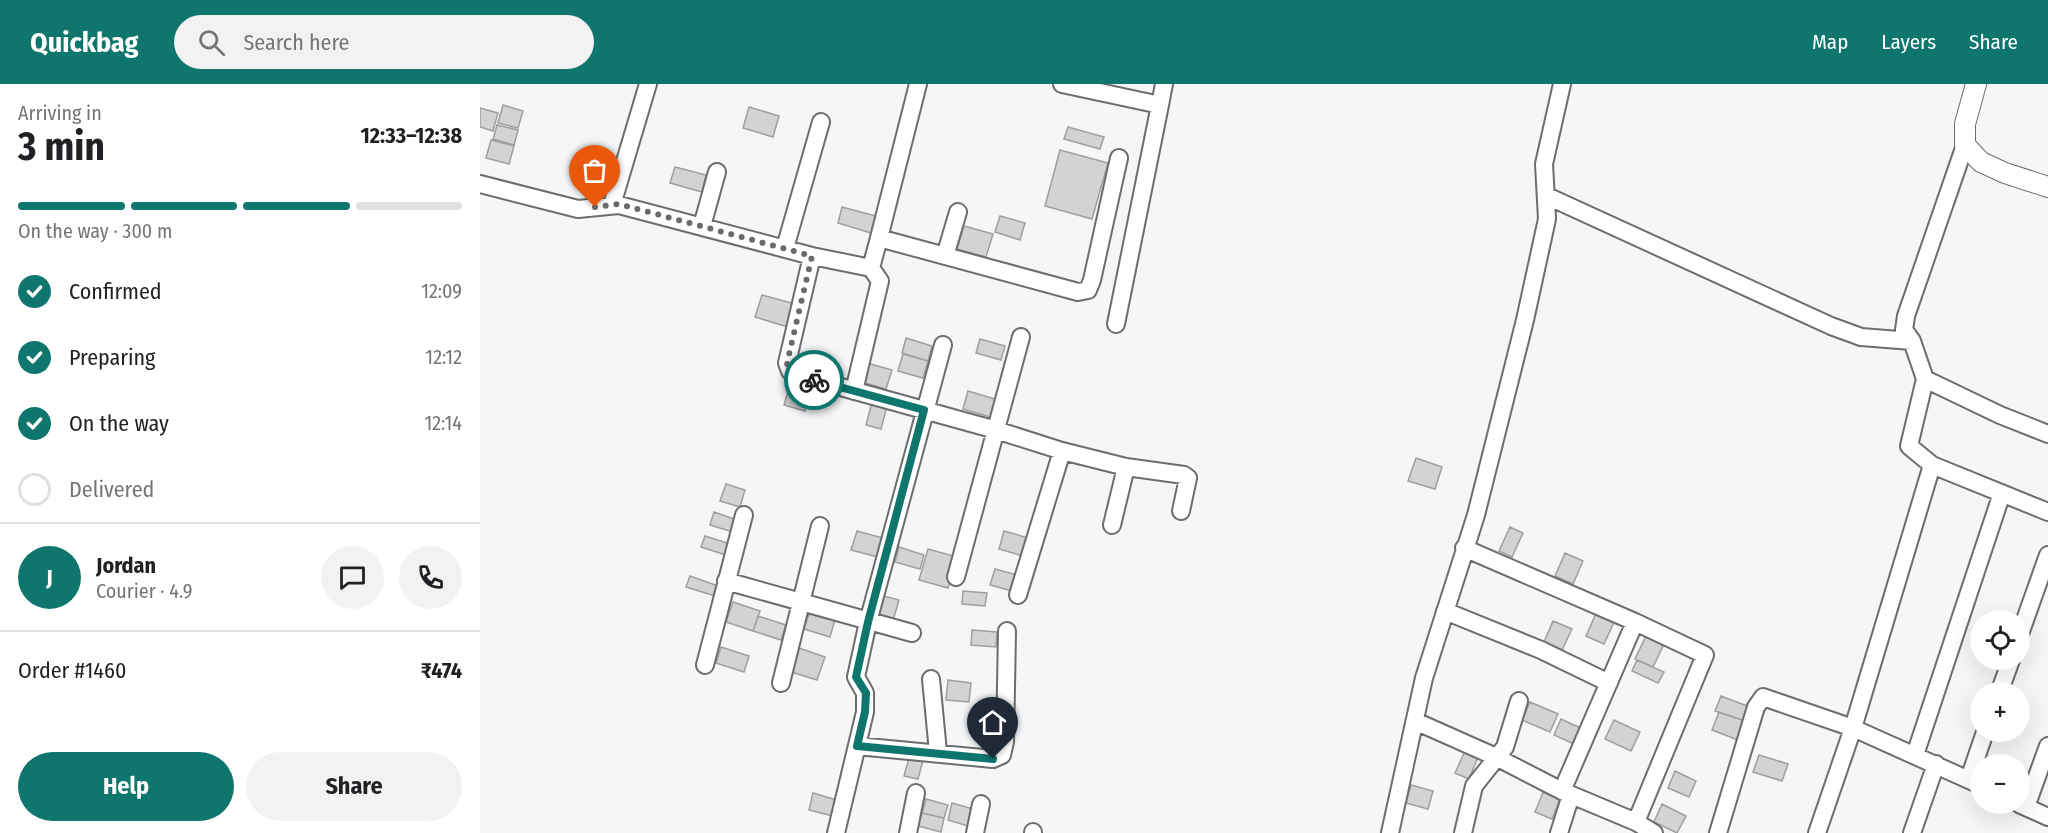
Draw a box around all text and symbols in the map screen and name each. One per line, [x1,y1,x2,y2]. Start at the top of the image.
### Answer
search box [174,15,594,69]
text: Quickbag [30,26,138,59]
icon: search [195,26,228,59]
text: Search here [243,29,349,56]
text: Map [1812,29,1848,55]
text: Layers [1881,29,1936,55]
text: Share [1969,29,2018,55]
text: Arriving in [18,101,102,125]
text: 12:33–12:38 [360,122,462,149]
text: 3 min [18,124,105,170]
pin [569,145,620,207]
icon: bag [578,154,611,187]
text: On the way · 300 m [18,219,172,243]
icon: check [18,275,51,308]
text: Confirmed [69,278,162,305]
text: 12:09 [421,279,462,303]
icon: check [18,341,51,374]
text: Preparing [69,344,155,371]
text: 12:12 [425,345,462,369]
courier [784,350,844,410]
icon: bike [798,364,831,397]
icon: check [18,407,51,440]
text: On the way [69,410,169,437]
text: 12:14 [424,411,462,435]
text: Delivered [69,476,154,503]
button: chat [321,546,384,609]
button: phone [399,546,462,609]
text: Jordan [96,552,156,579]
text: J [46,564,53,591]
text: Courier · 4.9 [96,579,192,603]
map controls [1970,610,2030,814]
button: locate [1970,610,2030,670]
text: Order #1460 [18,657,126,684]
text: ₹474 [421,657,462,684]
button: + [1970,682,2030,742]
pin [967,697,1018,759]
icon: home [976,706,1009,739]
button: Help [18,752,234,821]
button: Share [246,752,462,821]
button: − [1970,754,2030,814]

